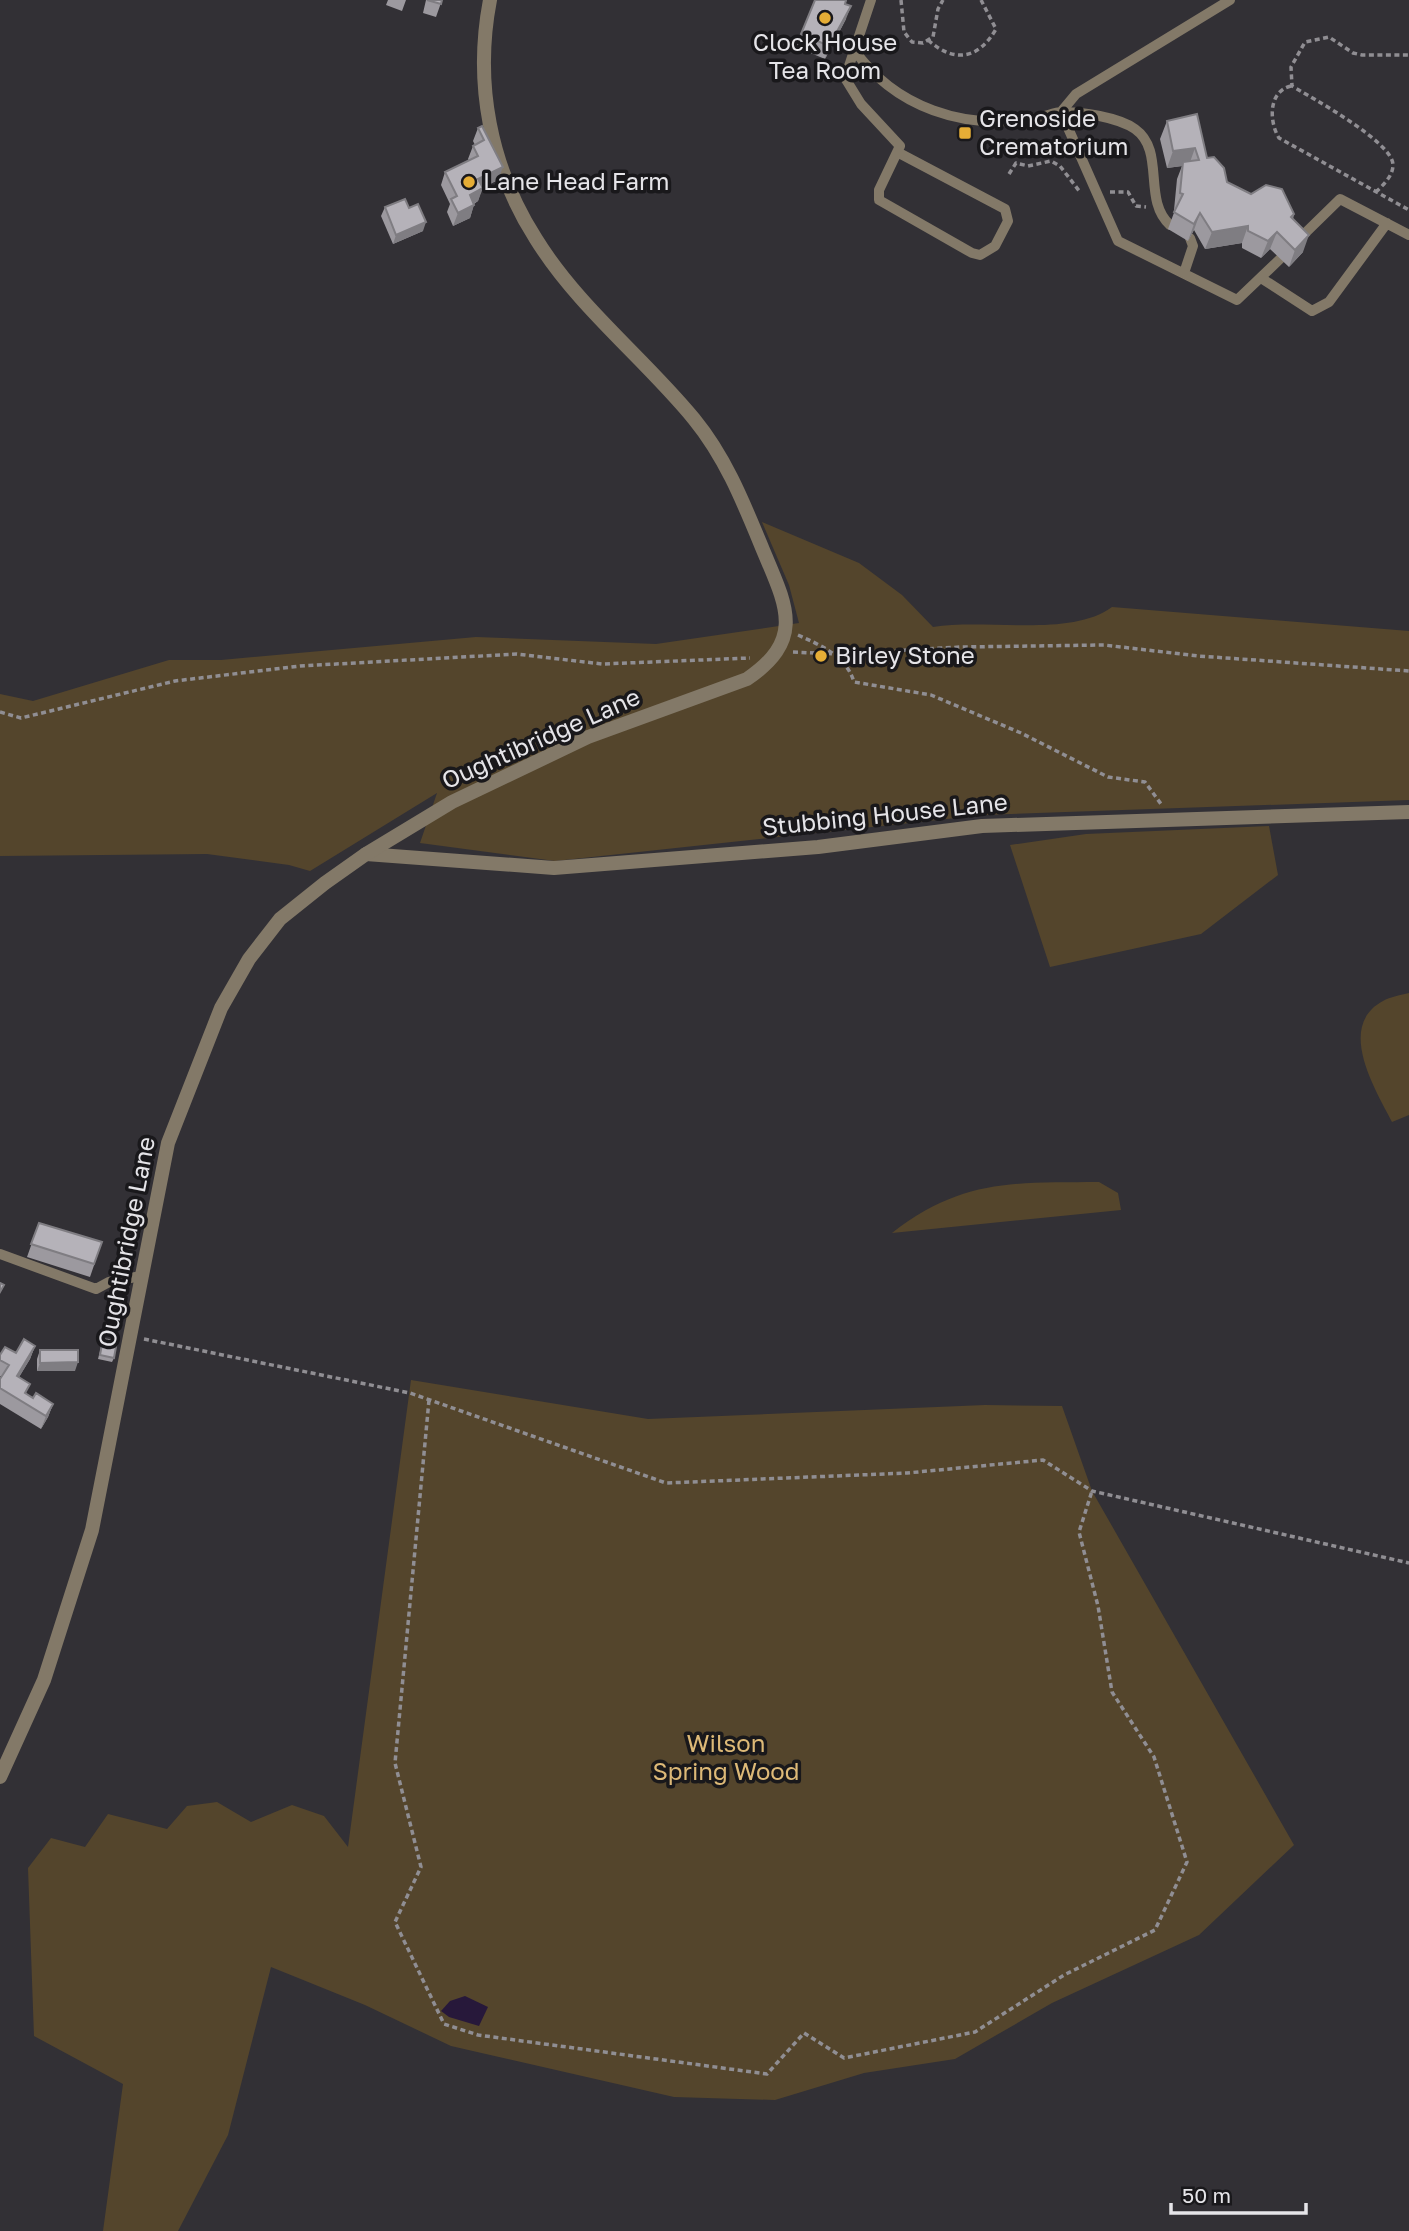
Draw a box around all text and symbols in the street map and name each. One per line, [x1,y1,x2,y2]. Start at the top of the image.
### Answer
marker: Clock House Tea Room [817,10,833,26]
place label: Clock House Tea Room [753,27,897,84]
place label: Grenoside Crematorium [979,103,1128,160]
marker: Grenoside Crematorium [957,125,973,141]
place label: Lane Head Farm [483,166,670,195]
marker: Lane Head Farm [461,174,477,190]
place label: Birley Stone [835,640,975,669]
marker: Birley Stone [813,648,829,664]
street label: Oughtibridge Lane [437,681,644,794]
street label: Stubbing House Lane [761,786,1009,841]
street label: Oughtibridge Lane [91,1134,160,1349]
park label: Wilson Spring Wood [652,1728,800,1785]
scale bar [1171,2172,1306,2216]
text: 50 m [1182,2182,1231,2208]

